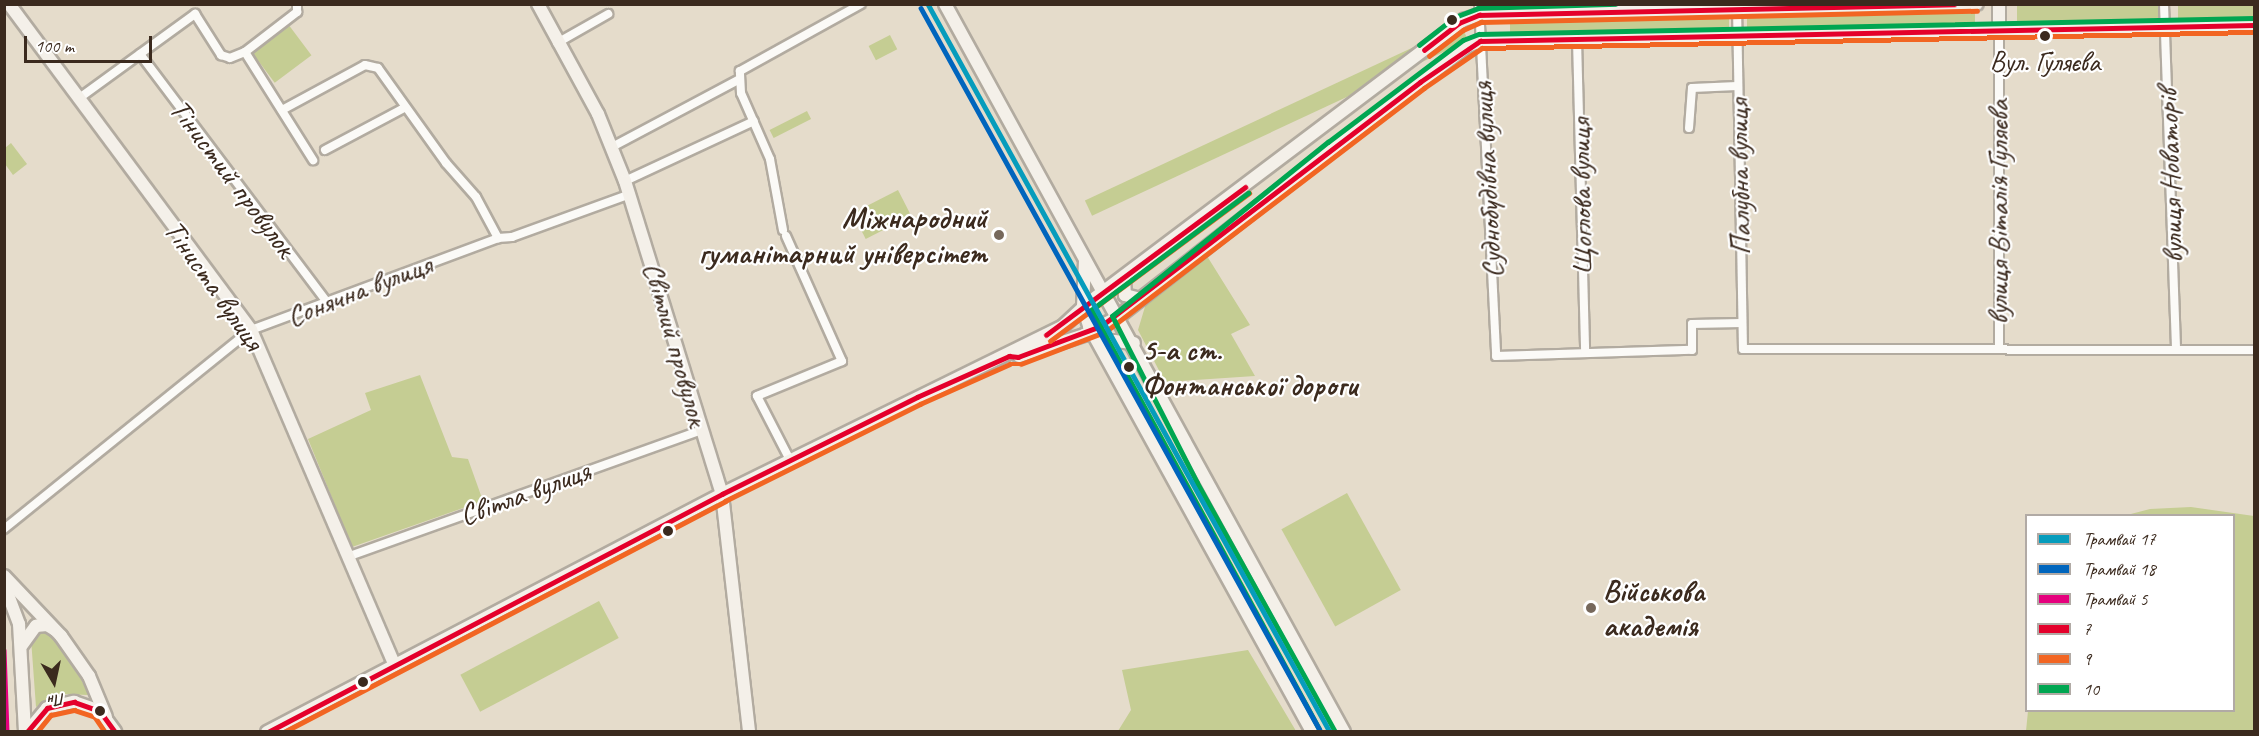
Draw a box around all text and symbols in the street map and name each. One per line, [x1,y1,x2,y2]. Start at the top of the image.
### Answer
unlabelled marker [1446,14,1458,26]
scale bar [27,24,154,62]
marker: Вул. Гуляєва [2039,30,2051,42]
text: 100 m [35,35,74,57]
place label: Вул. Гуляєва [1990,45,2100,79]
street label: Суднобудівна вулиця [1464,81,1510,279]
street label: вулиця Новаторів [2149,88,2191,264]
street label: Тінистий провулок [162,92,304,264]
street label: Палубна вулиця [1720,98,1758,256]
street label: вулиця Віталія Гуляєва [1980,100,2016,324]
street label: Щоглова вулиця [1562,118,1600,274]
place label: Міжнародний гуманітарний універсітет [699,200,987,270]
street label: Тіниста вулиця [155,212,273,358]
marker: Міжнародний гуманітарний універсітет [992,228,1006,242]
street label: Сонячна вулиця [281,246,437,334]
street label: Світлий провулок [635,258,717,430]
place label: 5-а ст. Фонтанської дороги [1142,332,1357,403]
marker: 5-а ст. Фонтанської дороги [1120,358,1138,376]
street label: Світла вулиця [454,453,596,533]
legend [2025,514,2235,712]
unlabelled marker [662,525,674,537]
text: Трамвай 17 [2083,528,2156,550]
text: Трамвай 18 [2083,558,2156,580]
place label: Військова академія [1603,573,1705,644]
text: Трамвай 5 [2083,588,2148,610]
marker: Військова академія [1584,601,1598,615]
text: 7 [2083,618,2091,640]
text: 9 [2083,648,2091,670]
north arrow [24,652,84,712]
unlabelled marker [357,676,369,688]
text: 10 [2083,678,2099,700]
text: Пн [47,689,67,711]
unlabelled marker [94,705,106,717]

